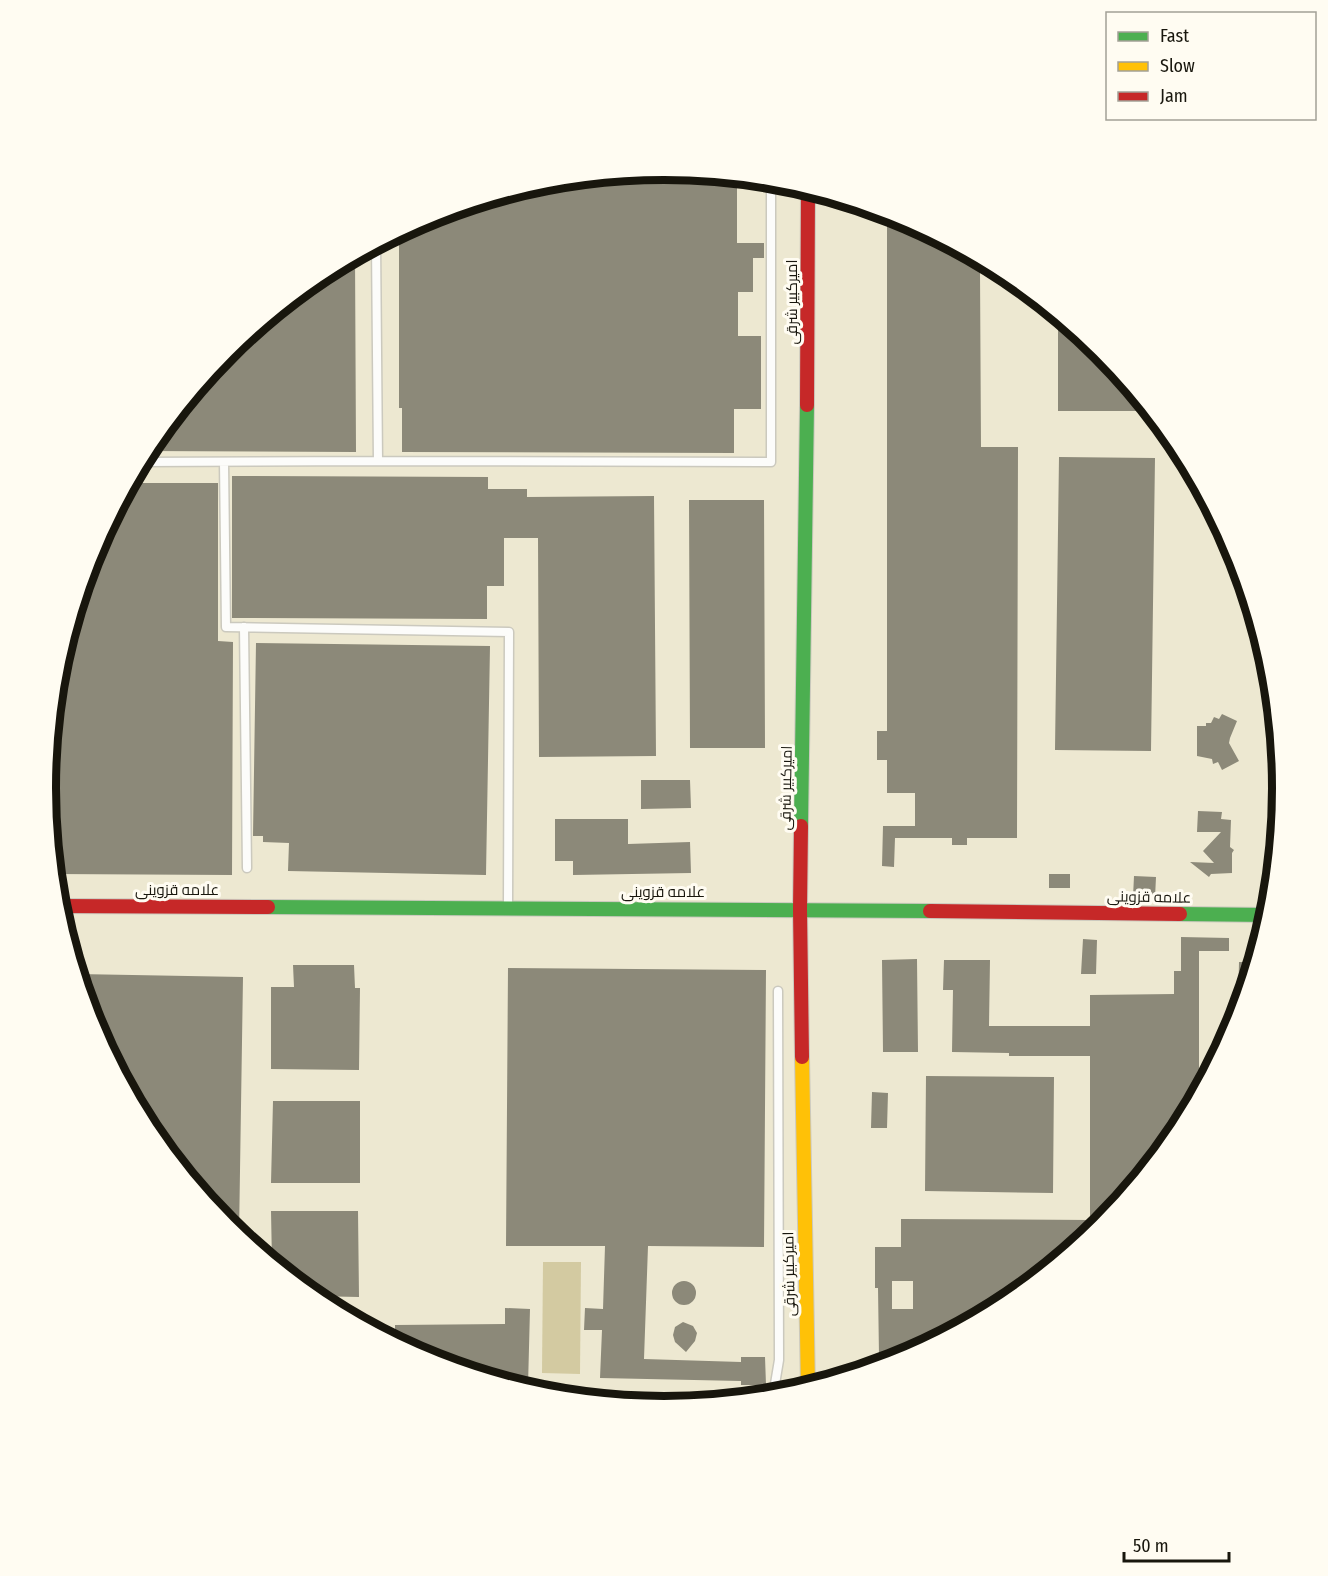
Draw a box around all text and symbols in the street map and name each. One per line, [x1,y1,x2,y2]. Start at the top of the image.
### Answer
legend [1106,12,1316,120]
text: Fast [1160,25,1189,47]
text: Slow [1160,55,1195,77]
text: Jam [1160,85,1188,107]
street label: امیرکبیر شرقی [783,260,802,344]
street label: امیرکبیر شرقی [776,745,797,831]
street label: علامه قزوینی [135,881,219,900]
street label: علامه قزوینی [621,883,705,902]
street label: علامه قزوینی [1107,887,1191,908]
street label: امیرکبیر شرقی [779,1231,800,1317]
scale bar [1124,1525,1229,1563]
text: 50 m [1133,1535,1169,1557]

